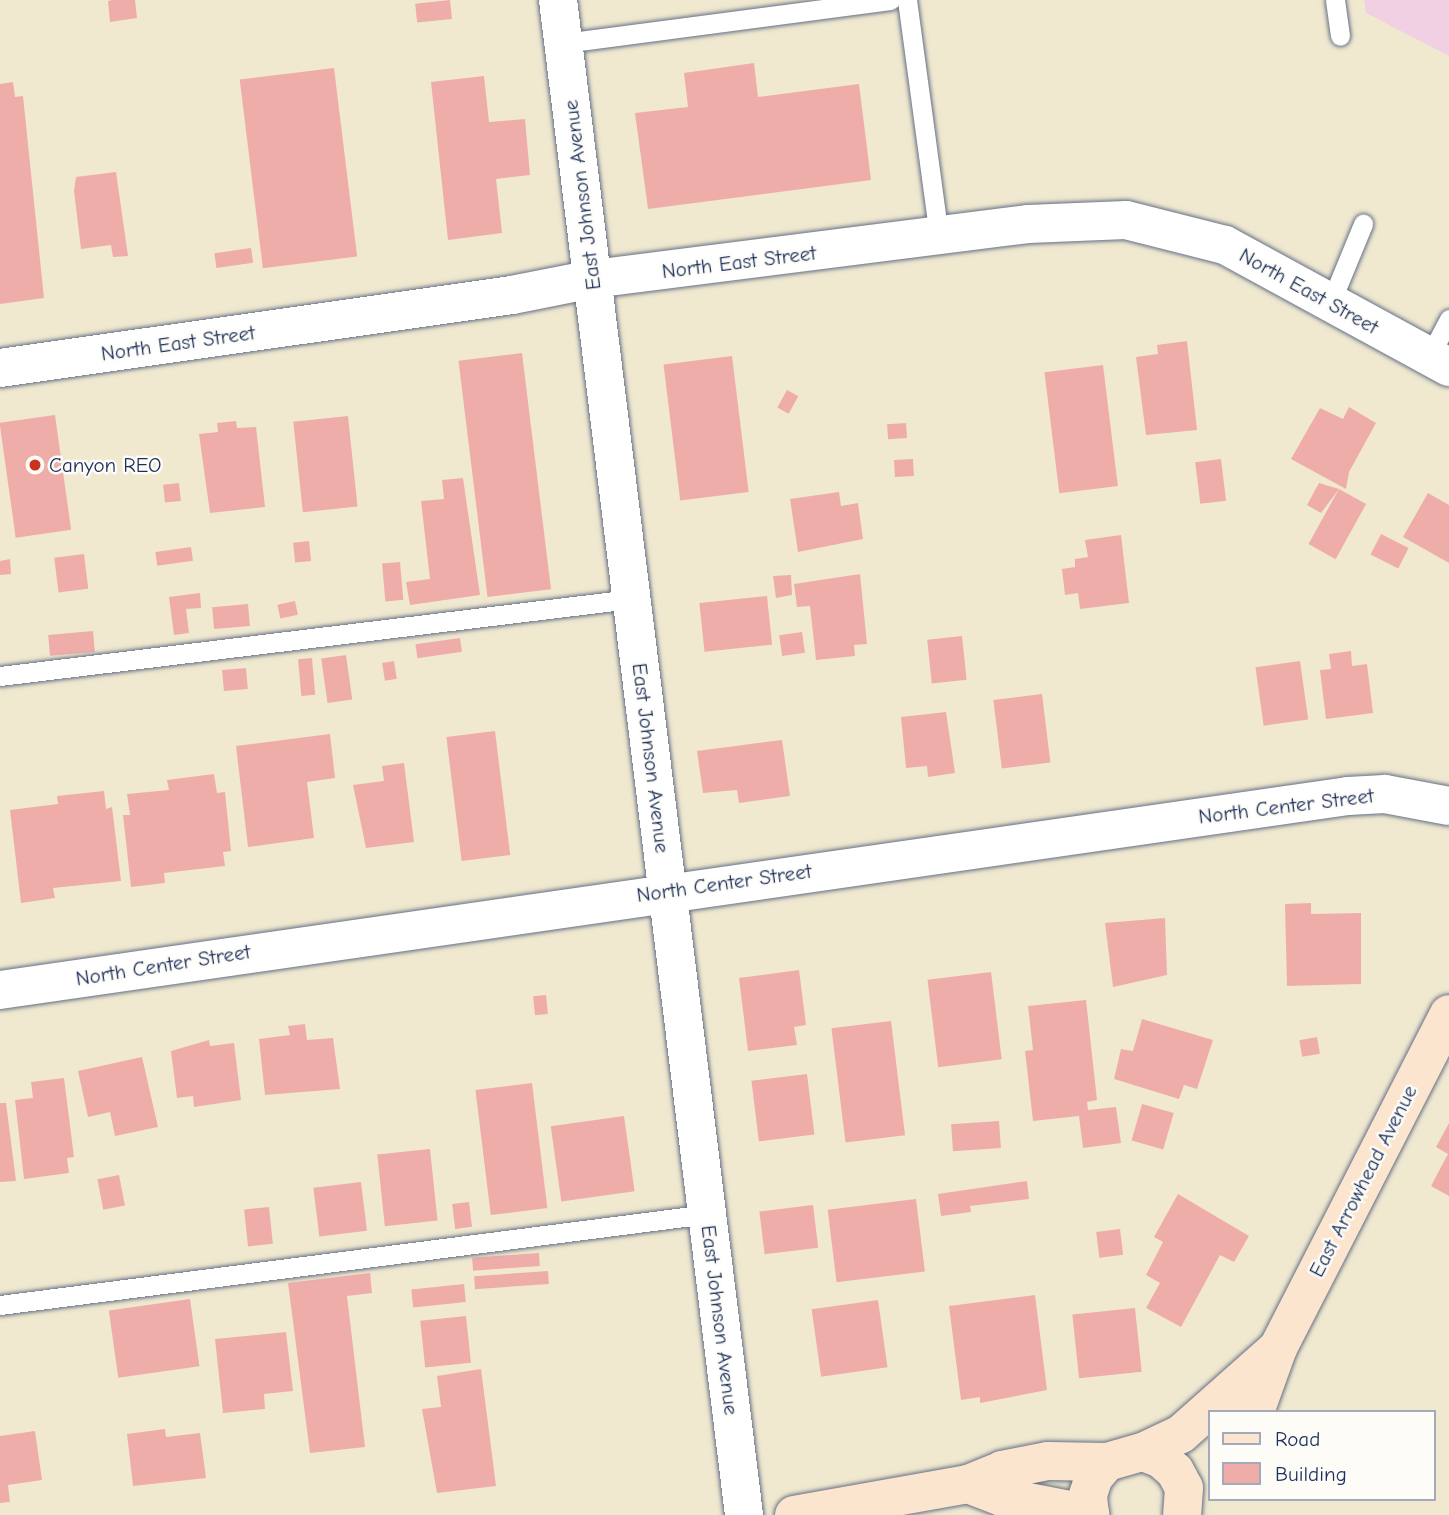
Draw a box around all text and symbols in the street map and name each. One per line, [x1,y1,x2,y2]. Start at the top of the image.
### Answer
street label: East Johnson Avenue [558,99,606,291]
street label: North East Street [660,240,818,284]
street label: North East Street [1235,242,1383,340]
street label: North East Street [99,320,257,366]
place label: Canyon REO [49,452,162,478]
marker: Canyon REO [27,457,43,473]
street label: East Johnson Avenue [627,662,675,854]
street label: North Center Street [1197,783,1375,829]
street label: North Center Street [635,858,813,908]
street label: North Center Street [74,939,252,991]
street label: East Arrowhead Avenue [1304,1081,1422,1281]
street label: East Johnson Avenue [696,1224,744,1416]
legend [1208,1410,1435,1501]
text: Road [1275,1427,1320,1451]
text: Building [1275,1462,1347,1486]

